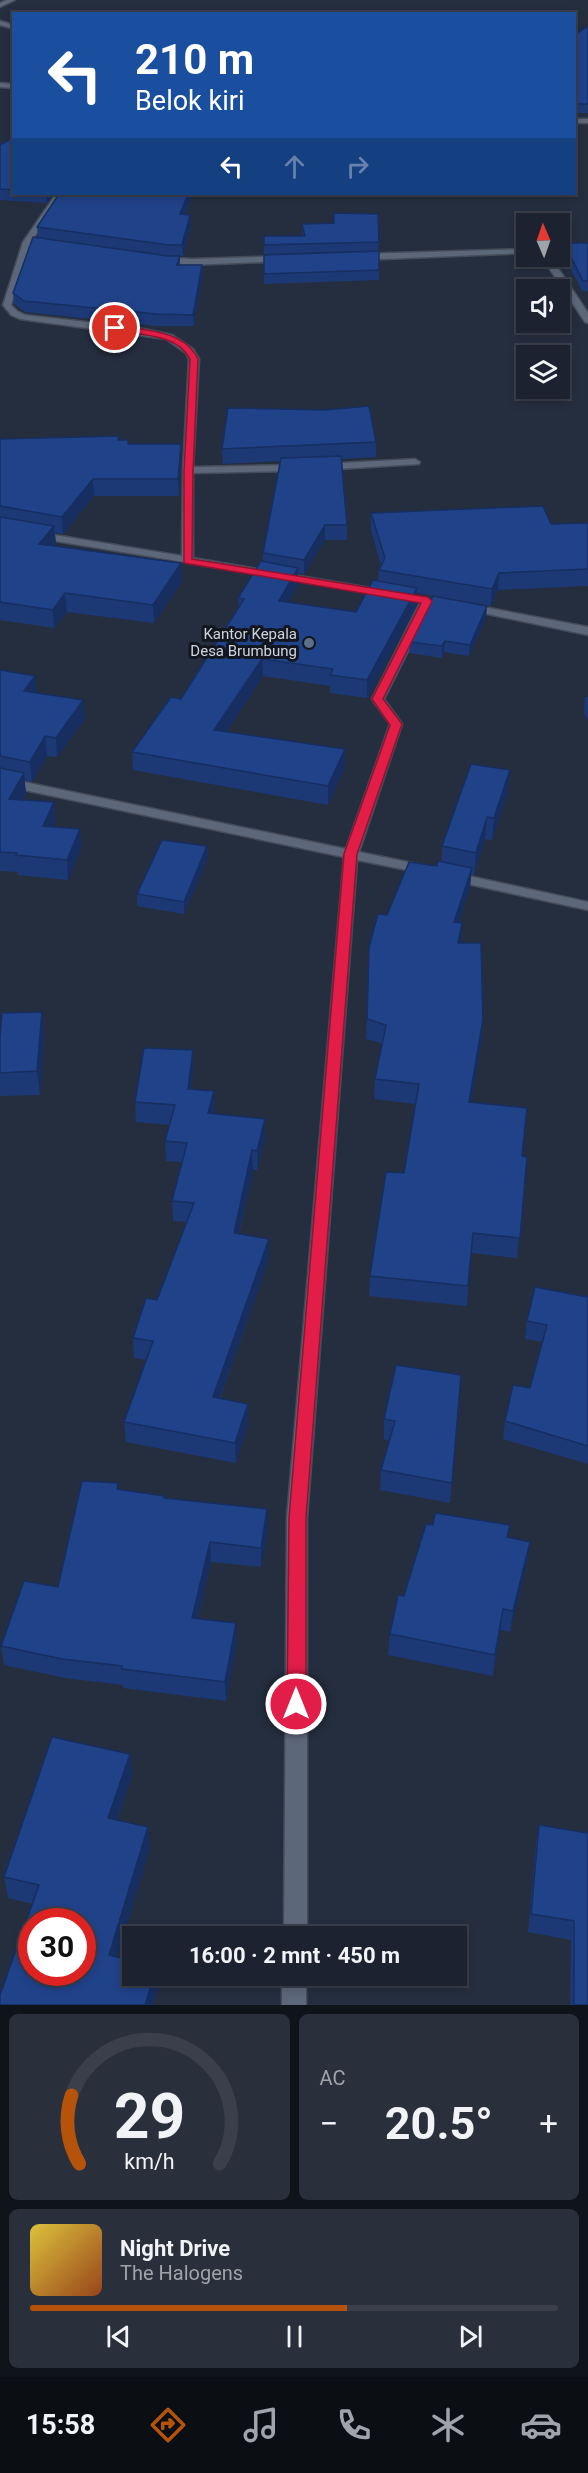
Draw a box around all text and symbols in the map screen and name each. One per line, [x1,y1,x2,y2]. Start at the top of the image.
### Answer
text: 210 m [135,35,254,84]
icon: left [36,36,114,114]
text: Belok kiri [135,85,244,117]
icon: left [215,150,248,183]
icon: ahead [278,150,311,183]
icon: right [341,150,374,183]
north arrow [516,213,570,267]
map controls [516,213,570,399]
button: sound [516,279,570,333]
pin [89,302,140,353]
icon: arrive [98,311,131,344]
button: layers [516,345,570,399]
place label: Kantor Kepala Desa Brumbung [190,625,297,660]
marker: Kantor Kepala Desa Brumbung [302,636,316,650]
position arrow [264,1672,328,1736]
speed limit sign: 30 [18,1908,96,1986]
text: 16:00 · 2 mnt · 450 m [189,1943,400,1968]
text: AC [320,2066,345,2090]
text: 29 [113,2080,185,2153]
text: 20.5° [385,2097,493,2150]
text: − [320,2104,338,2143]
text: + [539,2104,558,2143]
text: km/h [124,2149,174,2174]
text: Night Drive [120,2236,230,2261]
text: The Halogens [120,2261,243,2285]
icon: previous [102,2320,135,2353]
icon: pause [278,2320,311,2353]
icon: next [454,2320,487,2353]
icon: directions [147,2404,189,2446]
icon: music [240,2404,282,2446]
icon: phone [333,2404,375,2446]
icon: climate [427,2404,469,2446]
icon: car [520,2404,562,2446]
text: 15:58 [26,2409,95,2441]

